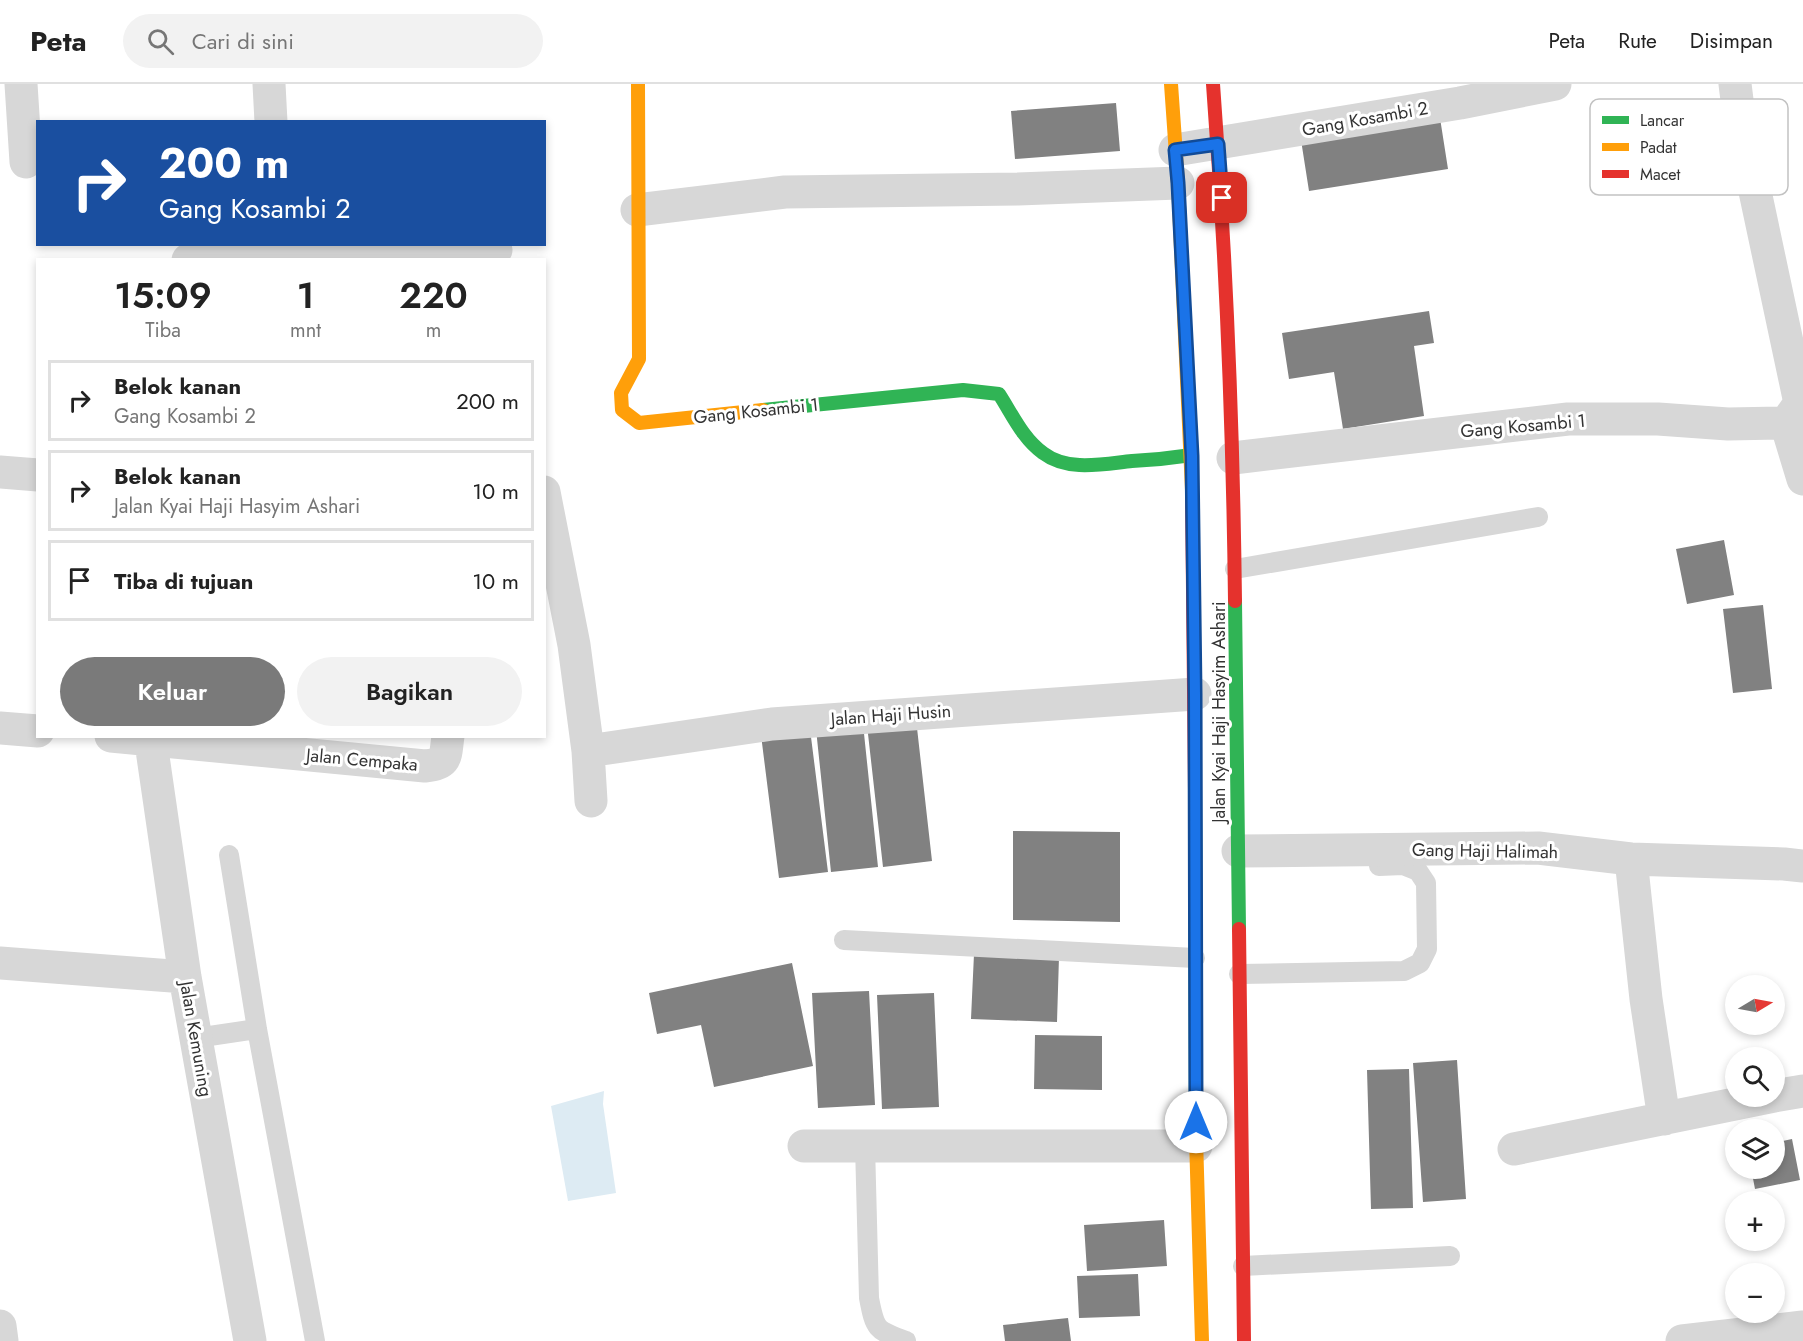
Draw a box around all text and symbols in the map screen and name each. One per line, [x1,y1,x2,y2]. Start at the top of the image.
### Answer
search box [123,14,543,68]
text: Peta [30,21,87,62]
icon: search [144,25,177,58]
text: Cari di sini [192,25,294,57]
text: Peta [1548,26,1585,56]
text: Rute [1618,26,1657,56]
text: Disimpan [1690,26,1773,56]
street label: Gang Kosambi 2 [1300,95,1430,143]
legend [1590,99,1788,195]
text: Lancar [1640,109,1685,132]
text: 200 m [159,133,289,194]
text: Padat [1640,136,1677,159]
icon: right [60,144,138,222]
text: Macet [1640,163,1681,186]
pin [1196,172,1247,223]
icon: arrive [1205,181,1238,214]
text: Gang Kosambi 2 [159,189,351,228]
text: 15:09 [114,269,212,321]
text: 1 [297,269,314,321]
text: 220 [399,269,468,321]
text: Tiba [145,316,181,345]
text: mnt [290,316,321,345]
text: m [426,316,441,345]
text: Belok kanan [114,370,241,402]
icon: right [63,384,96,417]
text: 200 m [456,385,519,417]
street label: Gang Kosambi 1 [692,392,820,430]
text: Gang Kosambi 2 [114,402,256,431]
street label: Gang Kosambi 1 [1459,408,1587,444]
text: Belok kanan [114,460,241,492]
icon: right [63,474,96,507]
text: 10 m [472,475,519,507]
text: Jalan Kyai Haji Hasyim Ashari [114,492,360,521]
icon: arrive [63,564,96,597]
text: Tiba di tujuan [114,565,253,597]
text: 10 m [472,565,519,597]
street label: Jalan Kyai Haji Hasyim Ashari [1206,601,1232,825]
button: Keluar [60,657,285,726]
button: Bagikan [297,657,522,726]
street label: Jalan Haji Husin [828,698,952,732]
street label: Jalan Cempaka [303,742,419,778]
street label: Gang Haji Halimah [1412,837,1558,865]
north arrow [1725,975,1785,1035]
map controls [1725,975,1785,1323]
street label: Jalan Kemuning [173,977,219,1099]
button: search [1725,1047,1785,1107]
position arrow [1164,1090,1228,1154]
button: layers [1725,1119,1785,1179]
button: + [1725,1191,1785,1251]
button: − [1725,1263,1785,1323]

